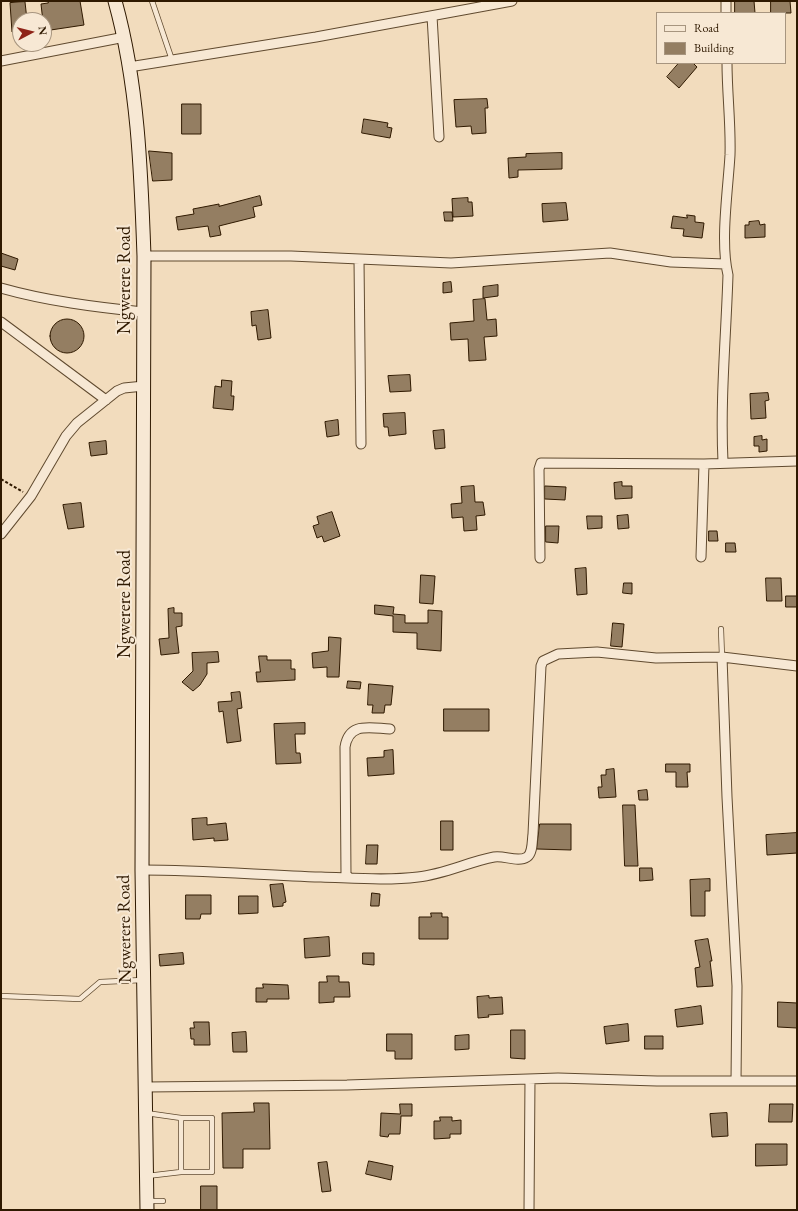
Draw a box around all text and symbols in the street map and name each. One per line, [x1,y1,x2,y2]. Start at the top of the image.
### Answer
north arrow [12,12,52,52]
legend [656,12,786,64]
text: Road [694,20,719,36]
text: N [35,25,50,36]
text: Building [694,40,734,56]
street label: Ngwerere Road [114,226,136,334]
street label: Ngwerere Road [114,550,136,658]
street label: Ngwerere Road [113,875,137,983]

